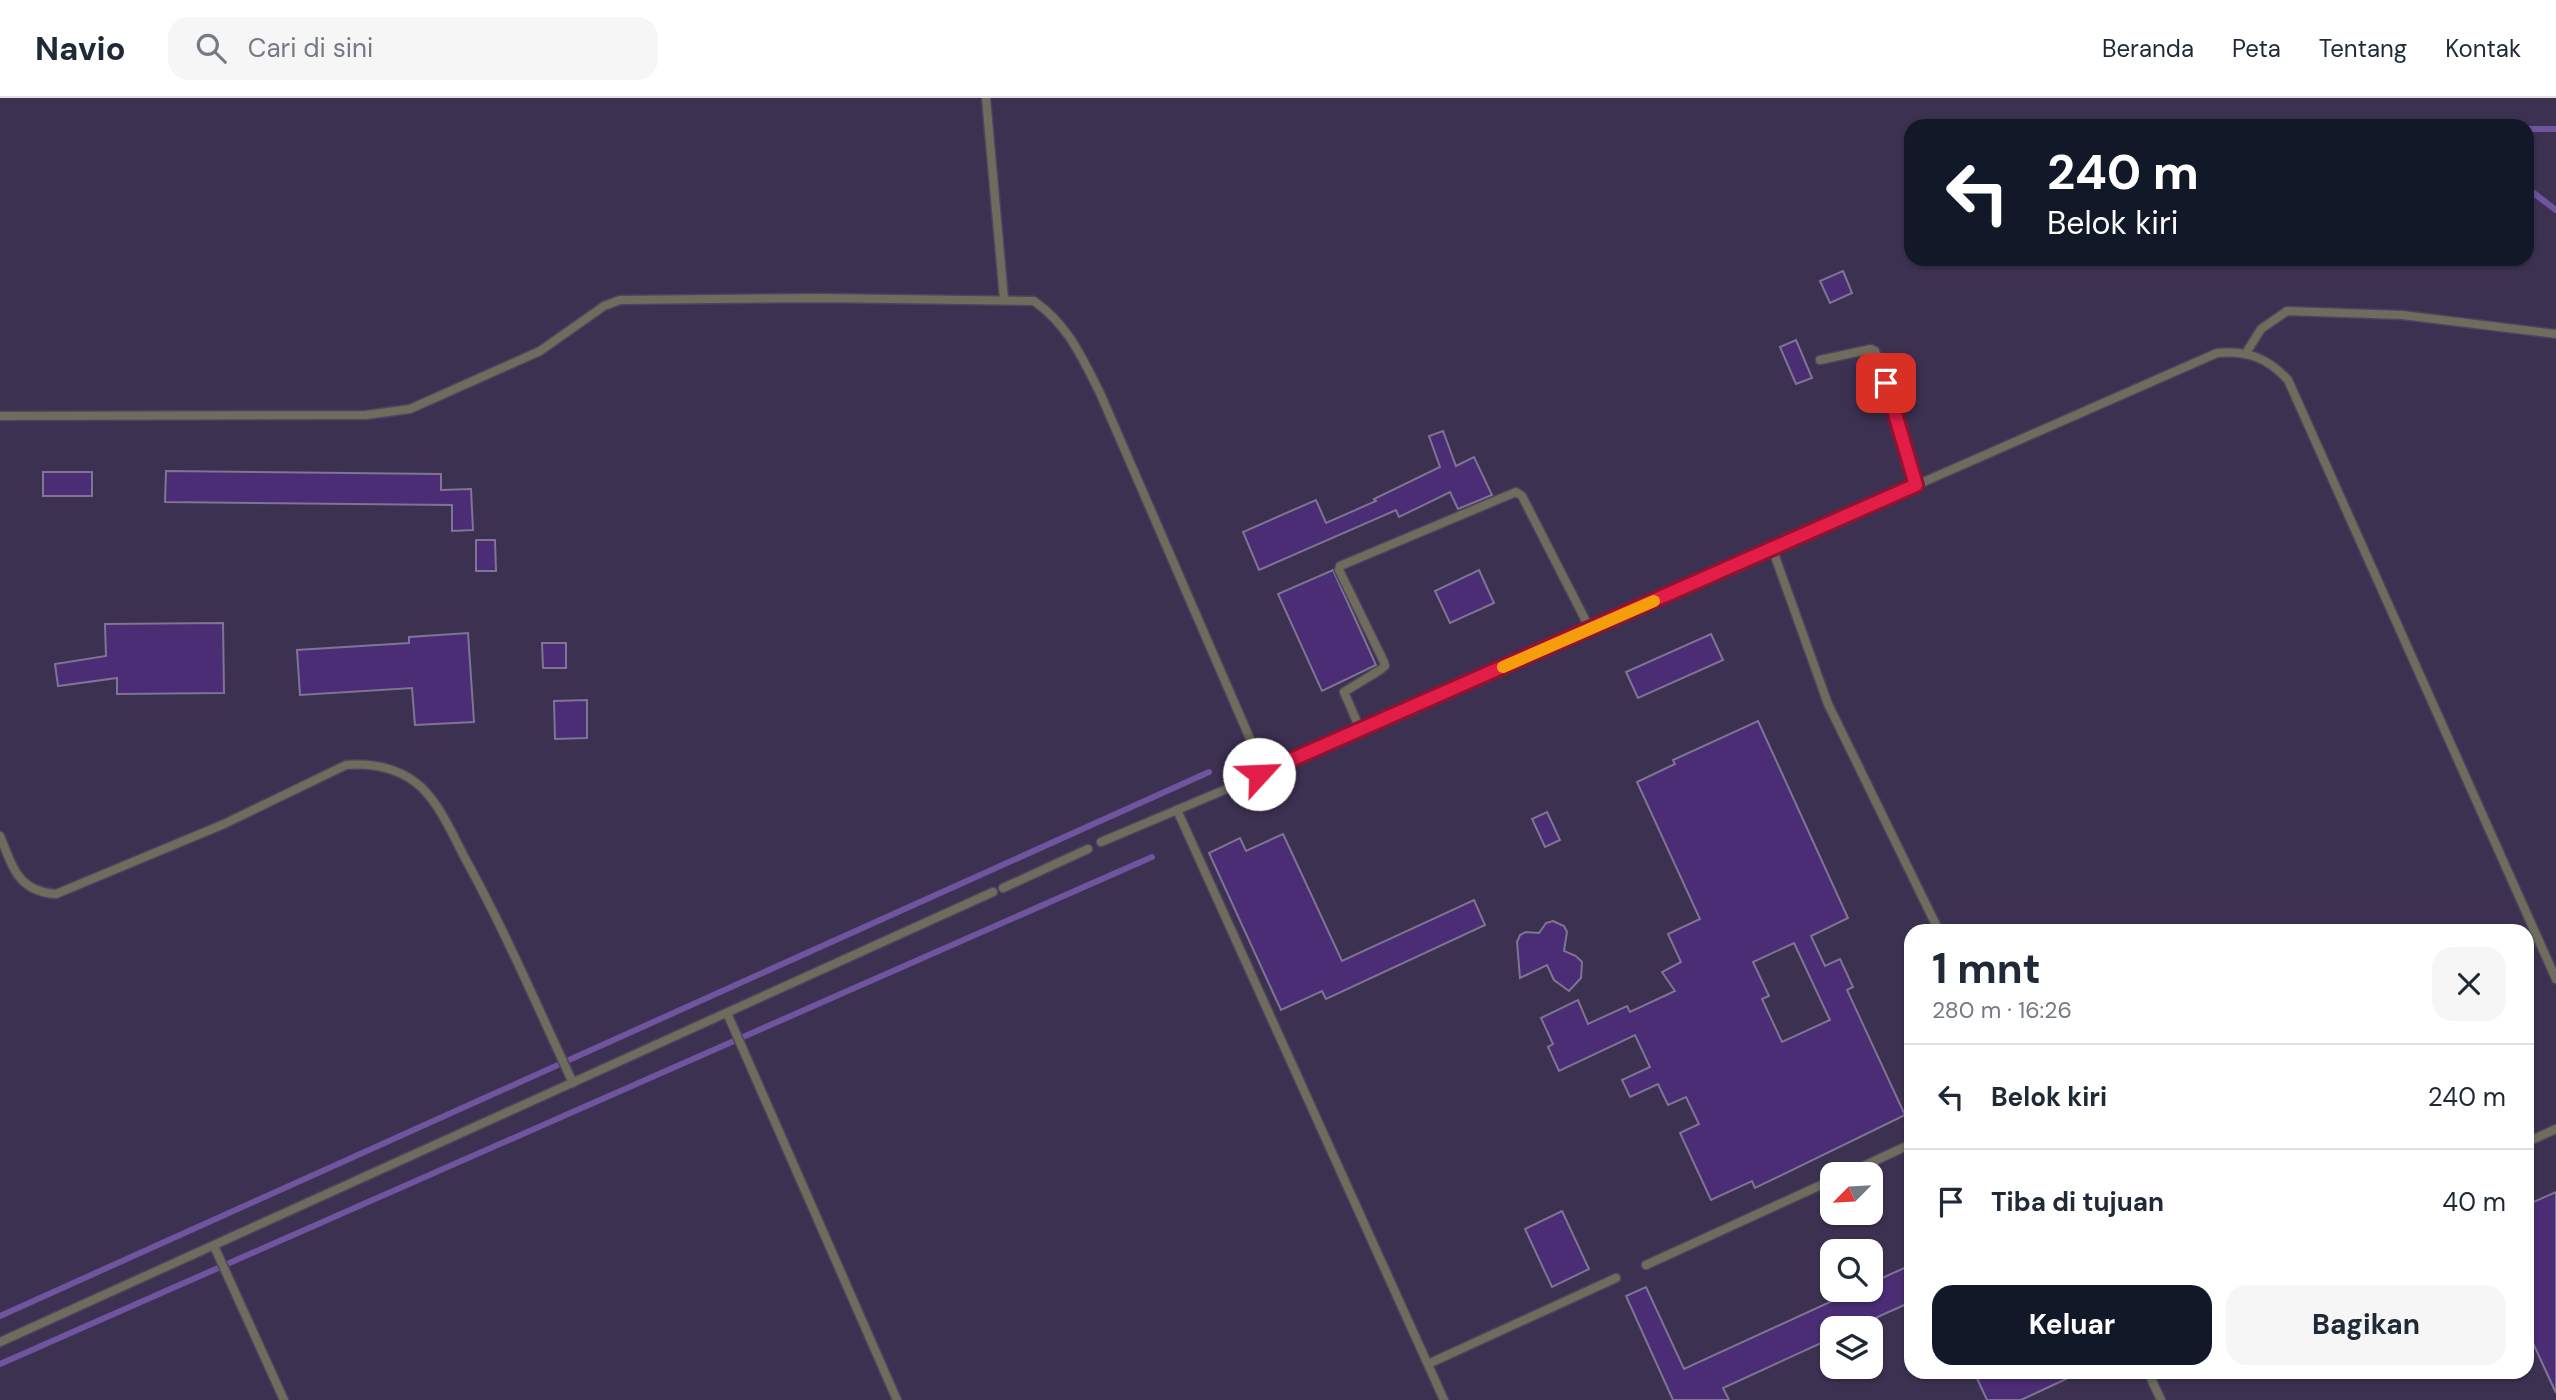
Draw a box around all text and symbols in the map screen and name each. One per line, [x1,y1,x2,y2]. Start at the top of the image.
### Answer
search box [168,17,658,80]
text: Navio [35,27,126,70]
icon: search [192,29,230,67]
text: Cari di sini [248,31,373,65]
text: Beranda [2102,33,2194,64]
text: Peta [2232,33,2281,64]
text: Tentang [2319,33,2407,64]
text: Kontak [2445,33,2521,64]
text: 240 m [2047,140,2199,204]
icon: left [1932,147,2023,238]
text: Belok kiri [2047,202,2179,244]
pin [1856,353,1916,413]
icon: arrive [1867,364,1905,402]
position arrow [1222,737,1296,811]
text: 1 mnt [1932,941,2041,996]
button: close [2432,947,2506,1021]
text: 280 m · 16:26 [1932,995,2072,1025]
icon: left [1932,1078,1970,1116]
text: Belok kiri [1991,1080,2107,1114]
text: 240 m [2428,1080,2506,1114]
north arrow [1820,1162,1883,1225]
map controls [1820,1162,1883,1379]
icon: arrive [1932,1183,1970,1221]
text: Tiba di tujuan [1991,1185,2164,1219]
text: 40 m [2442,1185,2506,1219]
button: search [1820,1239,1883,1302]
button: Keluar [1932,1285,2212,1365]
button: Bagikan [2226,1285,2506,1365]
button: layers [1820,1316,1883,1379]

